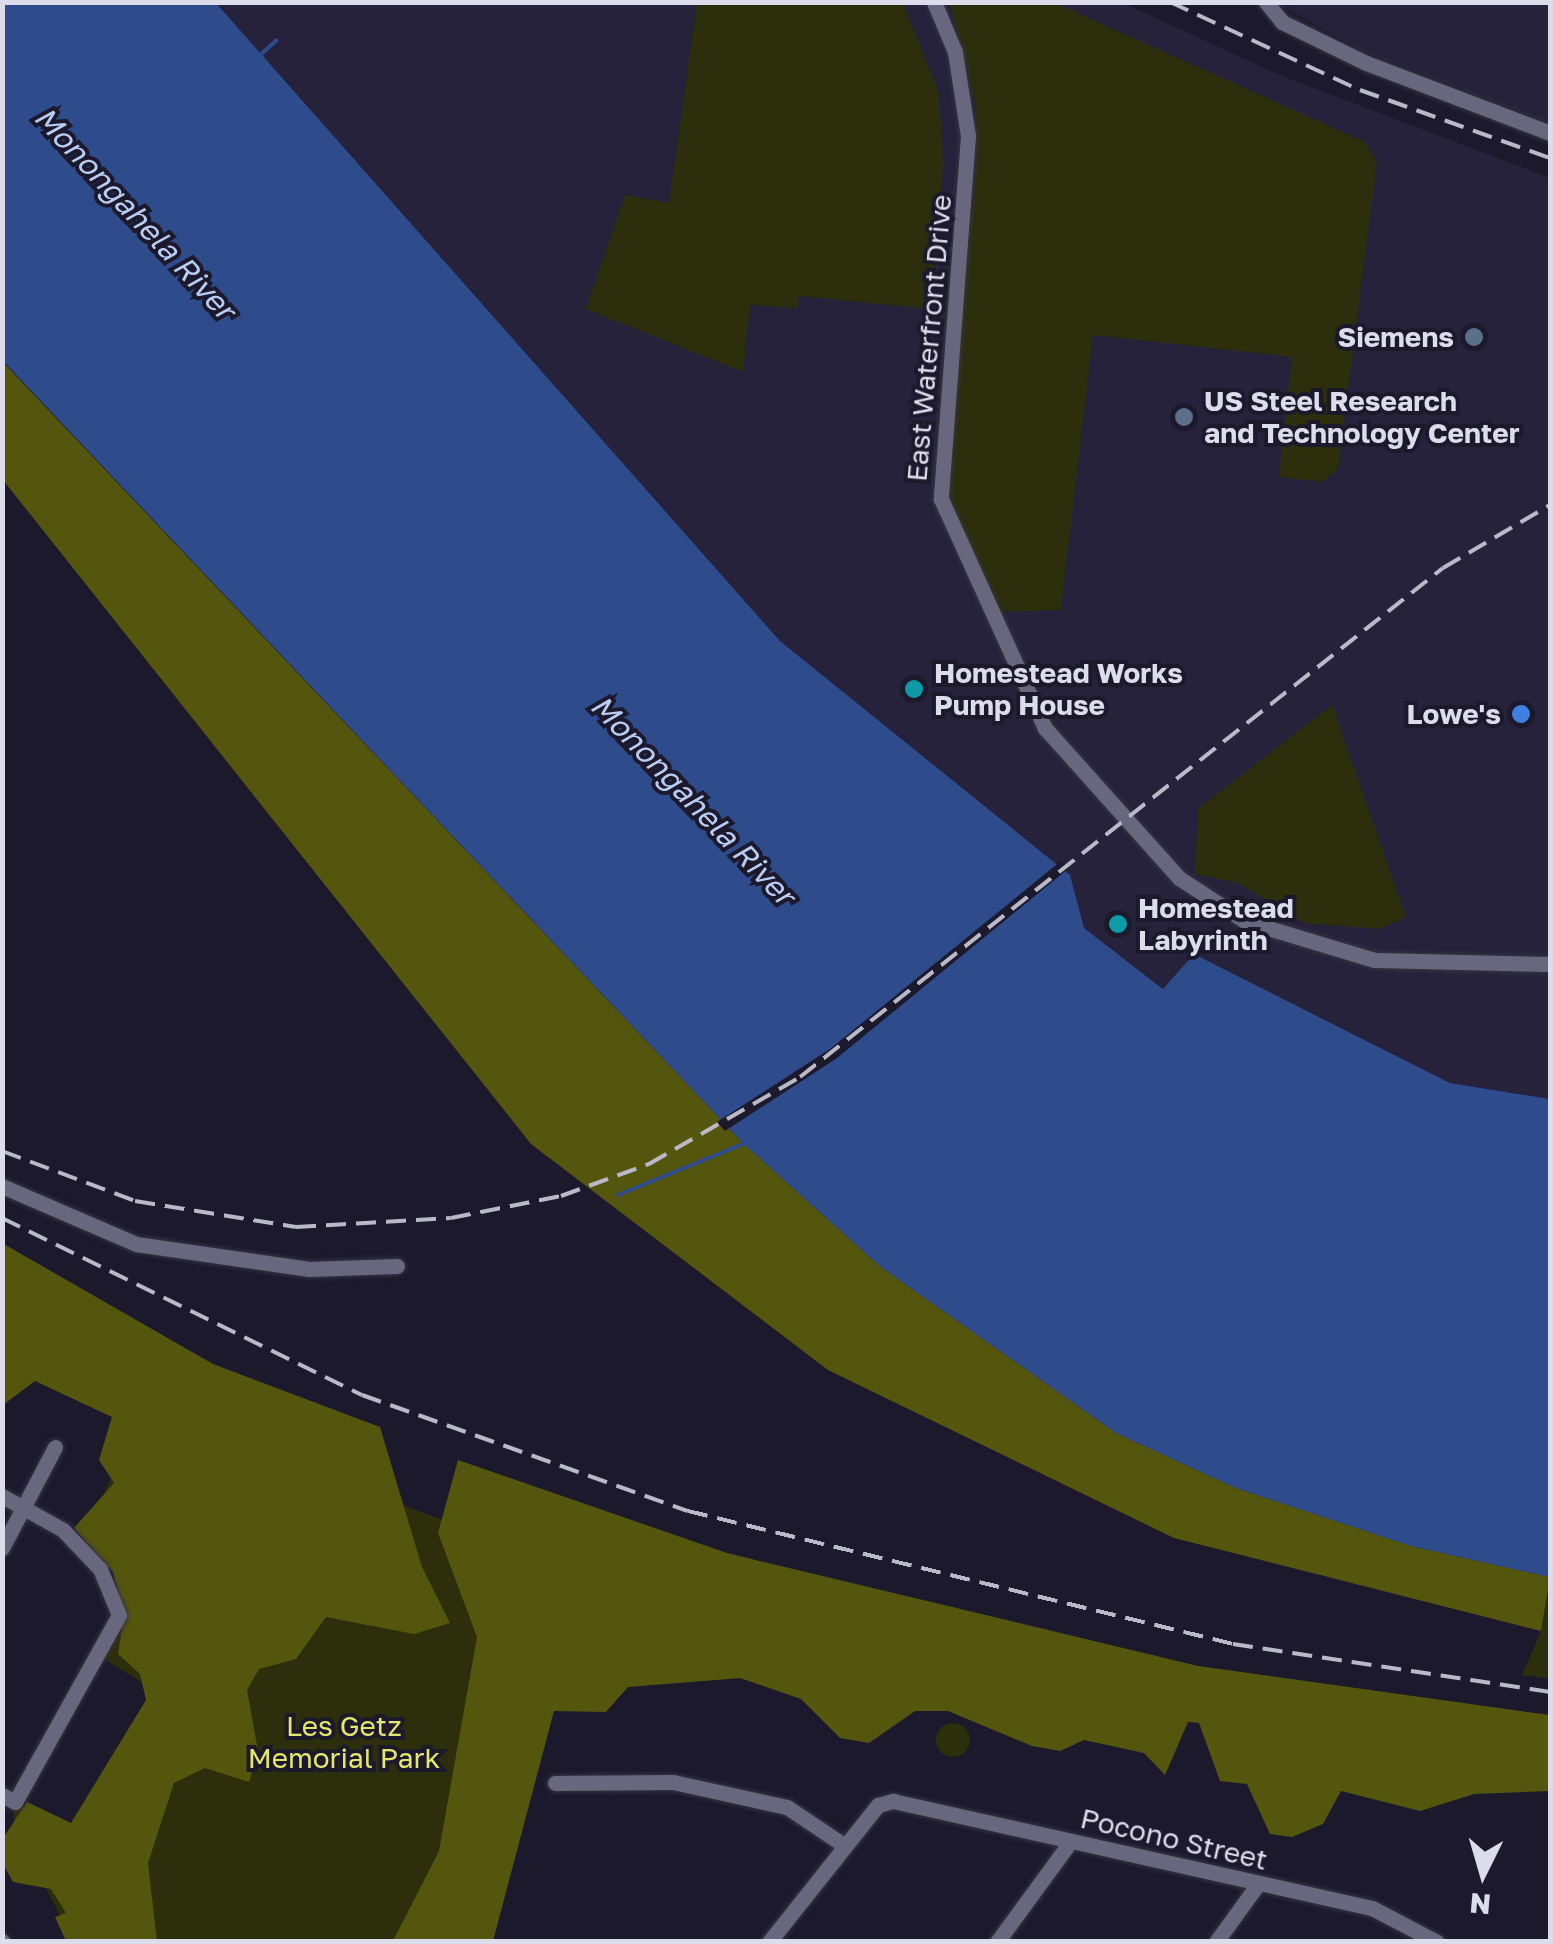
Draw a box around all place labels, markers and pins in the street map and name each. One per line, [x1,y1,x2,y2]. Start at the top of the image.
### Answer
place label: Siemens [1337,320,1454,354]
marker: Siemens [1463,326,1485,348]
place label: US Steel Research and Technology Center [1204,384,1520,450]
marker: US Steel Research and Technology Center [1173,406,1195,428]
place label: Homestead Works Pump House [934,656,1183,722]
marker: Homestead Works Pump House [903,678,925,700]
place label: Lowe's [1407,697,1501,731]
marker: Lowe's [1510,703,1532,725]
place label: Homestead Labyrinth [1138,891,1294,957]
marker: Homestead Labyrinth [1107,913,1129,935]

